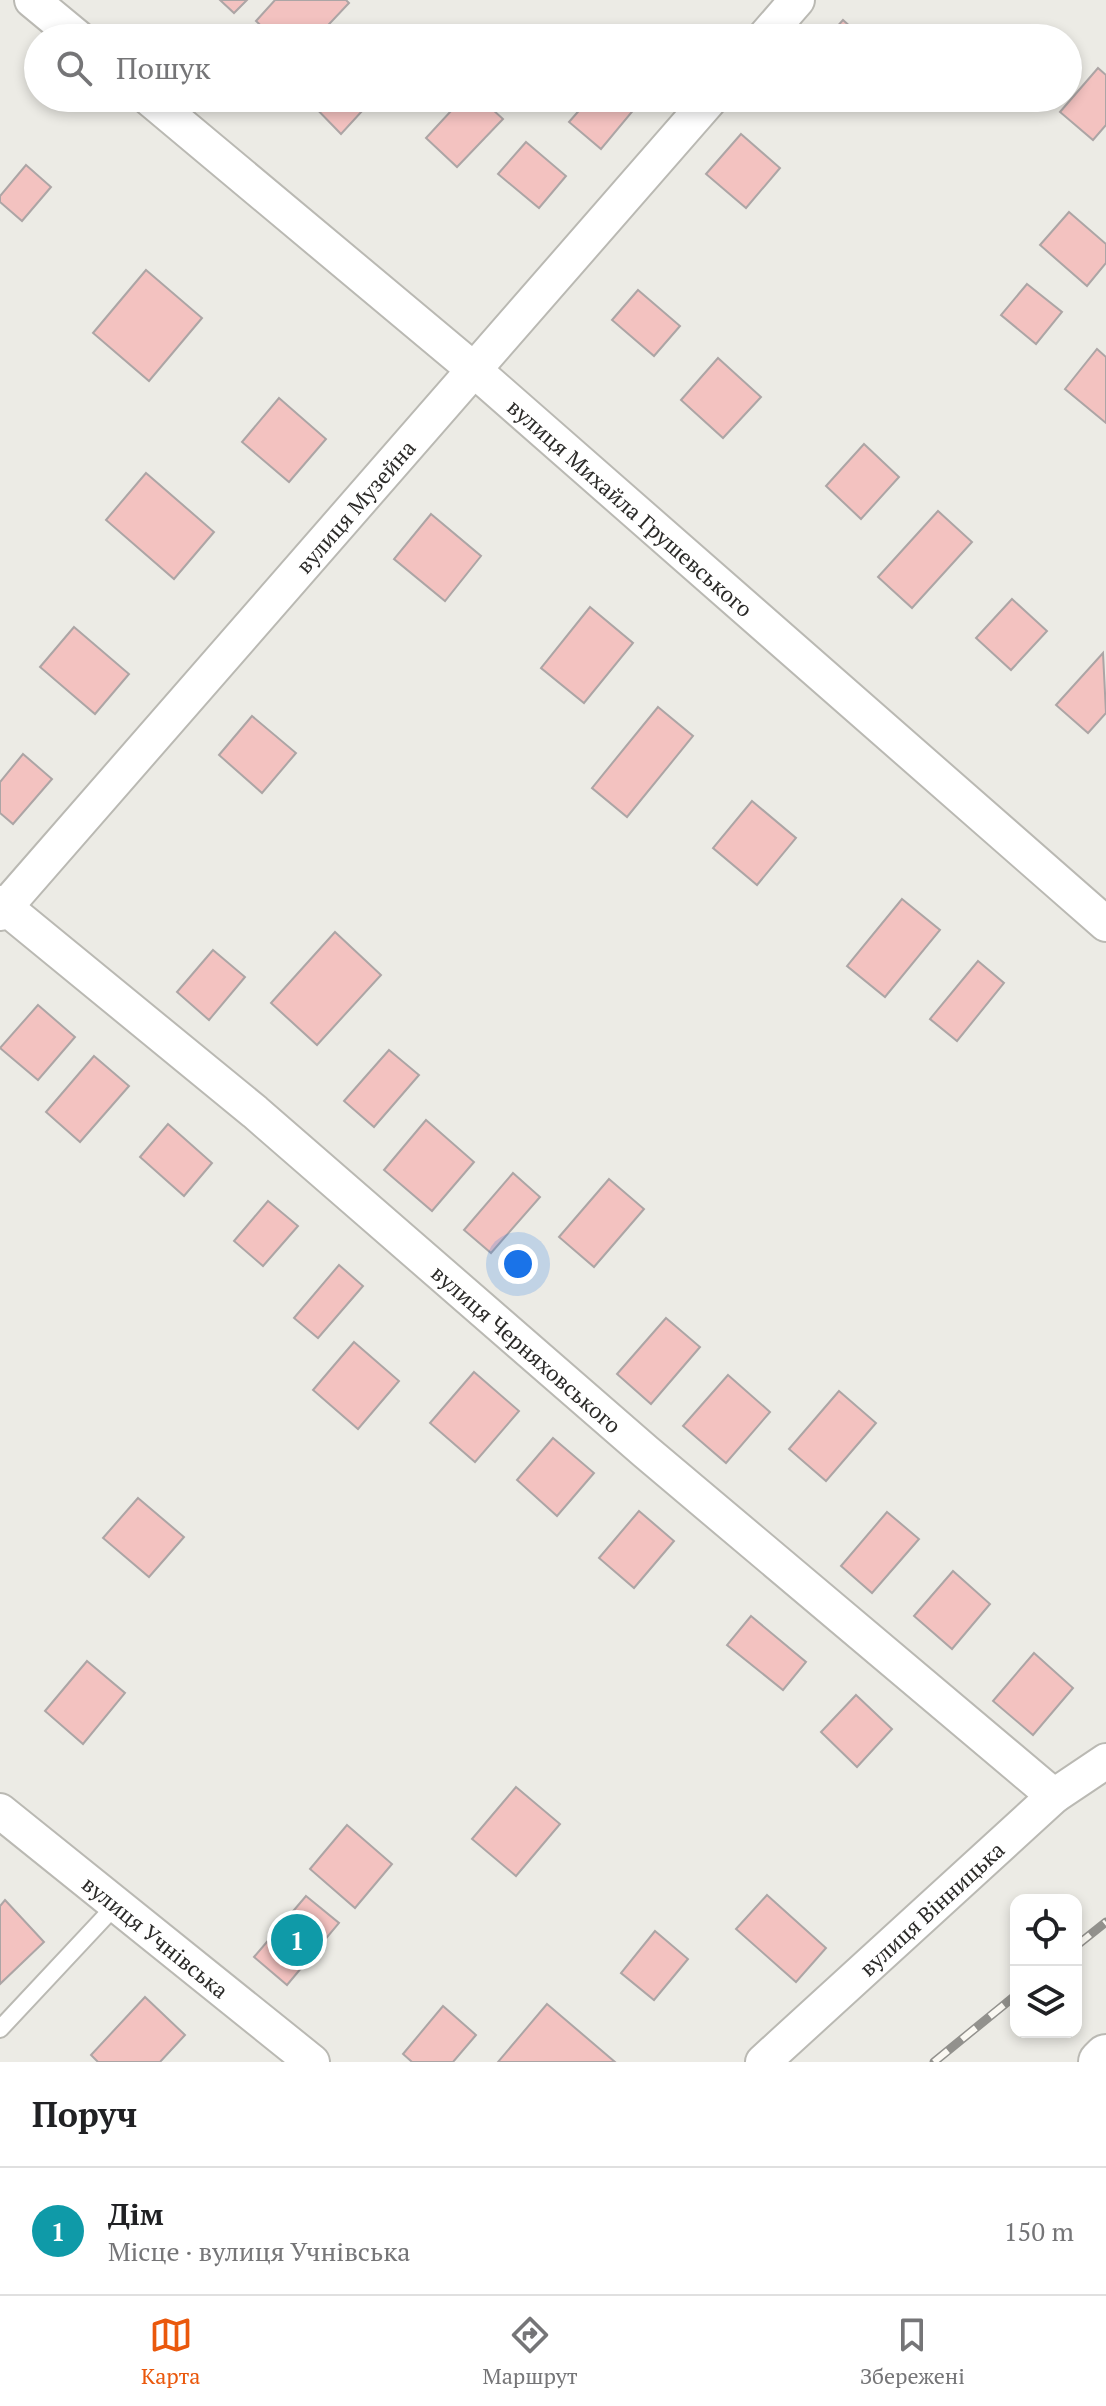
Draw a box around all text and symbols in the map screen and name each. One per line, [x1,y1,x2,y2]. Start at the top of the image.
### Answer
search box [24,24,1082,112]
icon: search [52,46,96,90]
text: Пошук [116,48,210,88]
street label: вулиця Михайла Грушевського [502,392,759,623]
street label: вулиця Музейна [289,433,421,579]
your location [498,1244,538,1284]
street label: вулиця Черняховського [426,1258,628,1439]
street label: вулиця Вінницька [853,1835,1010,1982]
street label: вулиця Учнівська [77,1869,235,2004]
map controls [1010,1894,1082,2038]
button: locate [1010,1894,1082,1966]
pin: 1 [271,1910,323,1970]
button: layers [1010,1966,1082,2038]
text: Поруч [32,2092,137,2137]
text: Дім [108,2194,164,2234]
text: 1 [51,2214,65,2248]
text: 150 m [1004,2214,1074,2248]
text: Місце · вулиця Учнівська [108,2234,410,2268]
tab: Карта [141,2313,200,2390]
tab: Маршрут [483,2313,578,2390]
tab: Збережені [860,2313,965,2390]

